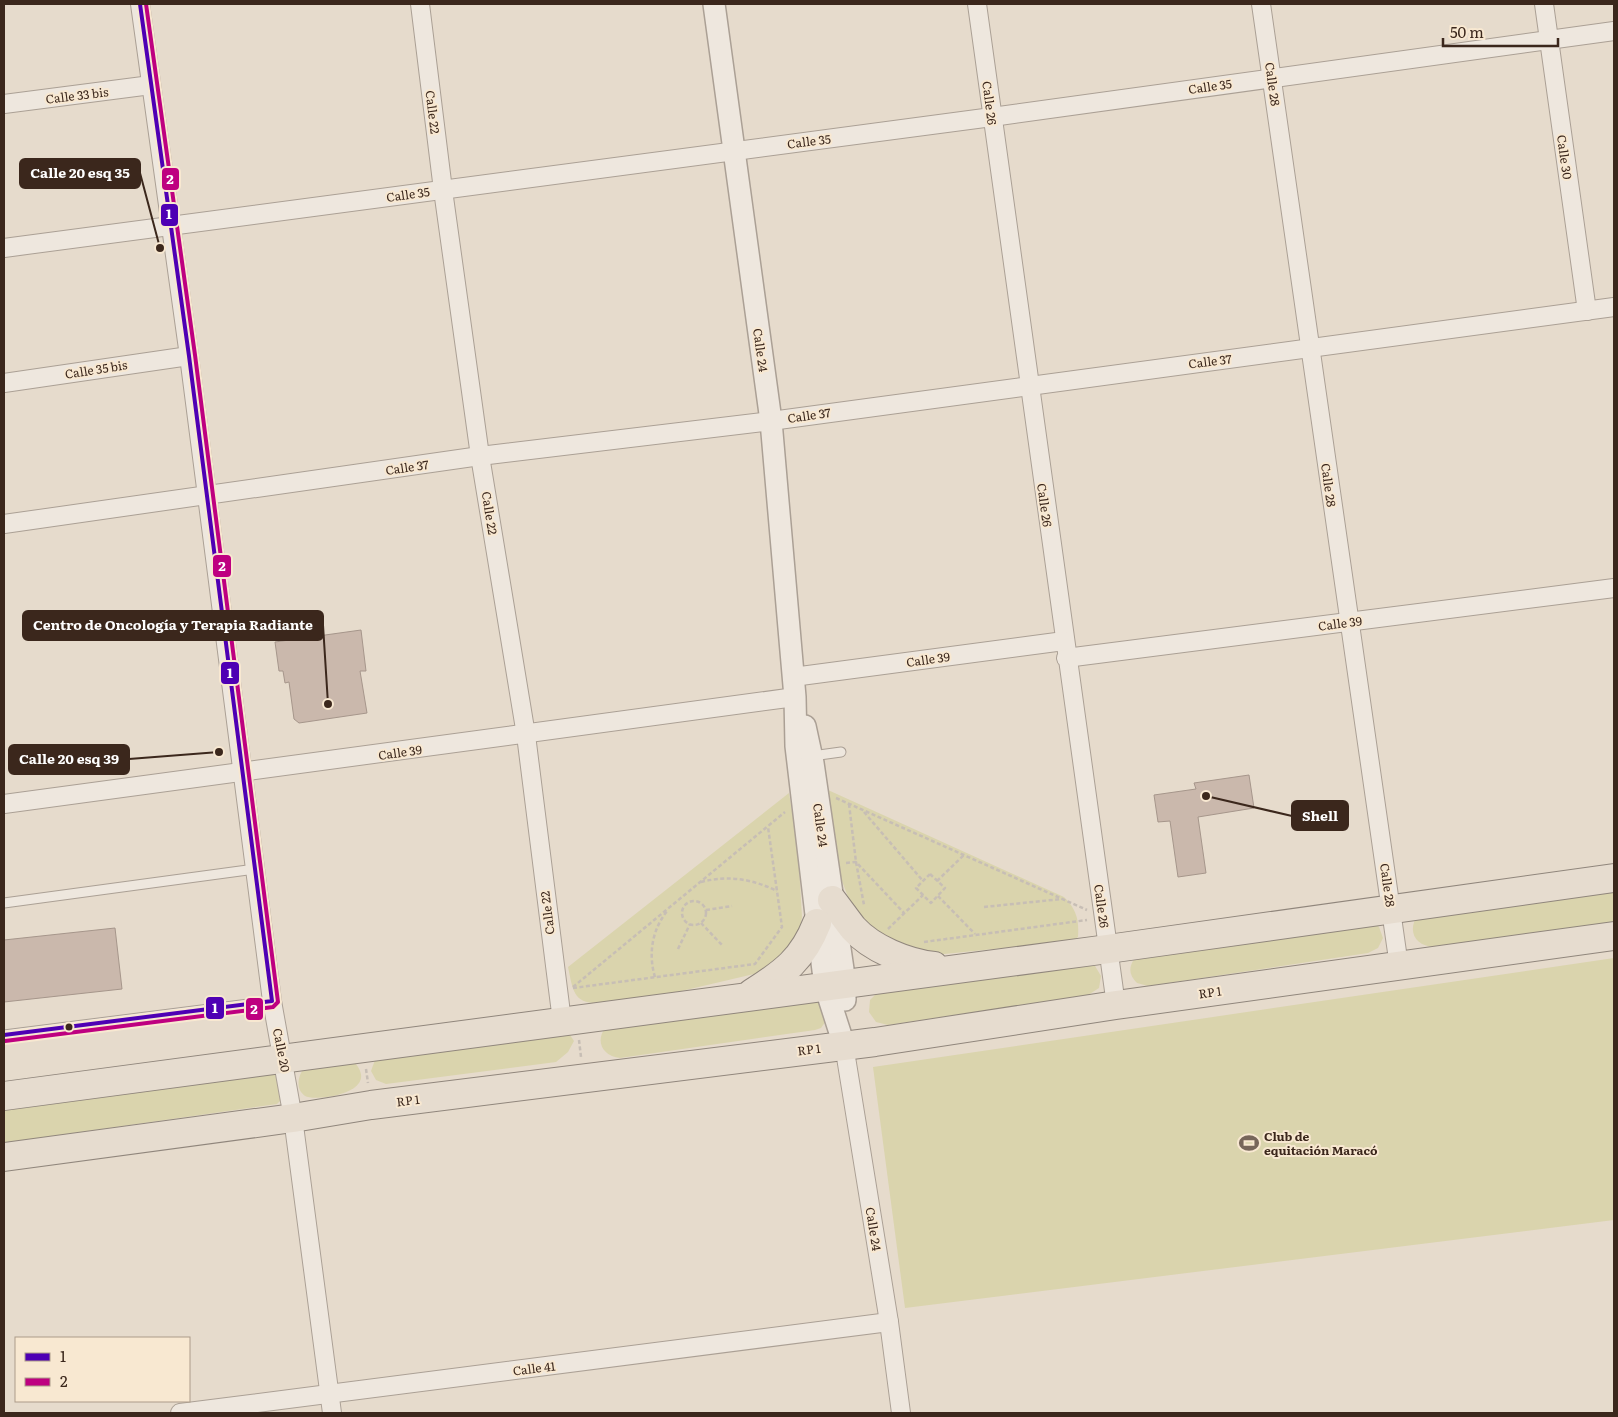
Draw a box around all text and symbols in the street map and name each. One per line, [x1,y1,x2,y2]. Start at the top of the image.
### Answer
scale bar [1443,15,1558,47]
text: 50 m [1450,20,1484,43]
street label: Calle 28 [1261,61,1285,107]
street label: Calle 35 [1187,74,1233,98]
street label: Calle 26 [978,80,1002,126]
street label: Calle 33 bis [45,82,110,108]
street label: Calle 22 [421,89,445,135]
street label: Calle 35 [786,129,832,153]
street label: Calle 30 [1553,134,1577,180]
callout: Calle 20 esq 35 [20,159,140,188]
text: Calle 20 esq 35 [30,162,130,182]
line badge: 2 [161,167,180,191]
text: 2 [166,168,174,188]
street label: Calle 35 [385,182,431,206]
line badge: 1 [160,203,179,227]
text: 1 [166,203,172,223]
street label: Calle 24 [749,327,773,373]
street label: Calle 37 [1187,349,1233,373]
street label: Calle 35 bis [64,355,129,383]
street label: Calle 37 [786,403,832,427]
street label: Calle 37 [384,455,430,479]
street label: Calle 28 [1317,462,1341,508]
street label: Calle 26 [1033,482,1057,528]
street label: Calle 22 [478,490,502,536]
line badge: 2 [212,554,232,578]
text: 2 [218,555,226,575]
callout: Centro de Oncología y Terapia Radiante [23,611,323,640]
street label: Calle 39 [1317,611,1363,635]
text: Centro de Oncología y Terapia Radiante [33,614,313,634]
street label: Calle 39 [905,647,951,671]
line badge: 1 [220,661,240,685]
text: 1 [227,662,233,682]
street label: Calle 39 [377,740,423,764]
callout: Calle 20 esq 39 [9,745,129,774]
text: Calle 20 esq 39 [19,748,119,768]
callout: Shell [1292,801,1348,830]
street label: Calle 24 [809,802,833,848]
text: Shell [1302,805,1338,825]
street label: Calle 28 [1376,862,1400,908]
street label: Calle 26 [1090,883,1114,929]
street label: Calle 22 [535,890,559,936]
street label: RP 1 [1197,981,1223,1003]
line badge: 1 [205,996,225,1020]
text: 1 [212,997,218,1017]
line badge: 2 [245,997,264,1021]
text: 2 [250,998,258,1018]
unlabelled marker [64,1022,74,1032]
street label: Calle 20 [269,1027,295,1074]
street label: RP 1 [796,1039,822,1059]
street label: RP 1 [395,1090,421,1110]
place label: Club de equitación Maracó [1264,1127,1378,1159]
sports icon: Club de equitación Maracó [1238,1132,1260,1154]
street label: Calle 24 [862,1206,886,1253]
legend [15,1337,190,1402]
text: 1 [60,1344,66,1367]
street label: Calle 41 [512,1356,556,1380]
text: 2 [60,1369,68,1392]

